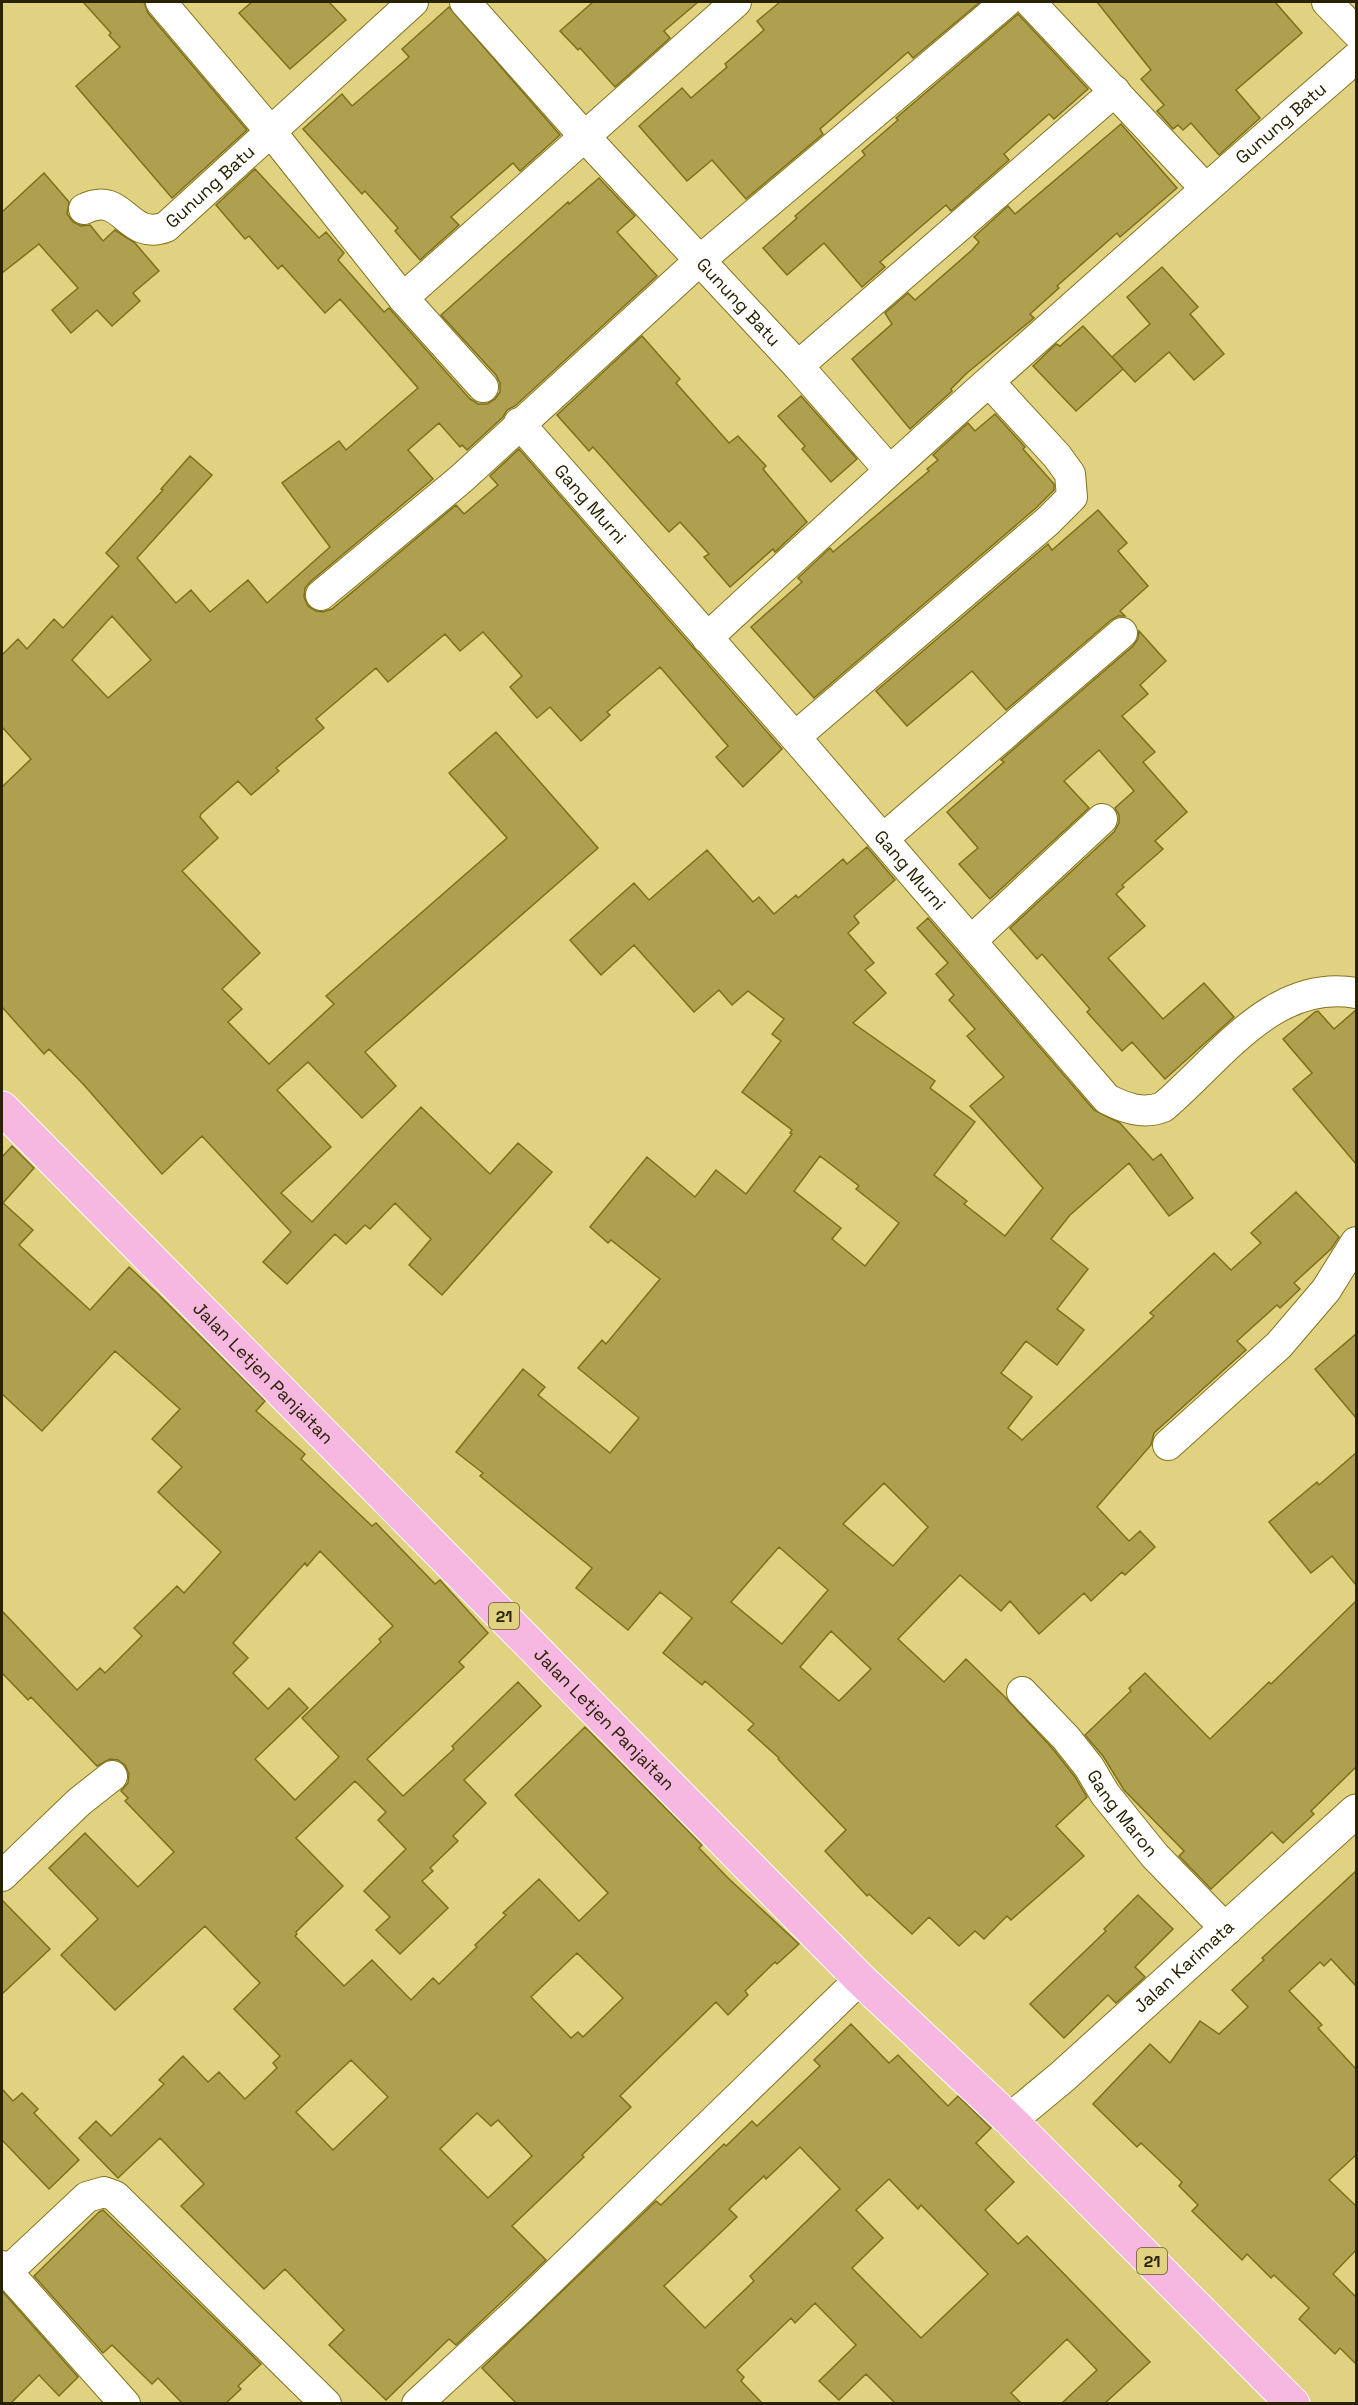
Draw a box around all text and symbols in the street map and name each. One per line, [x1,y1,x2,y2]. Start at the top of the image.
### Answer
street label: Gunung Batu [1231,77,1331,169]
street label: Gunung Batu [160,140,259,233]
street label: Gunung Batu [692,252,786,351]
street label: Gang Murni [550,459,632,548]
street label: Gang Murni [869,825,951,915]
street label: Jalan Letjen Panjaitan [188,1297,339,1449]
road number: 21 [489,1603,519,1629]
street label: Jalan Letjen Panjaitan [529,1643,680,1795]
street label: Gang Maron [1082,1765,1163,1862]
street label: Jalan Karimata [1129,1915,1239,2018]
road number: 21 [1137,2248,1167,2274]

